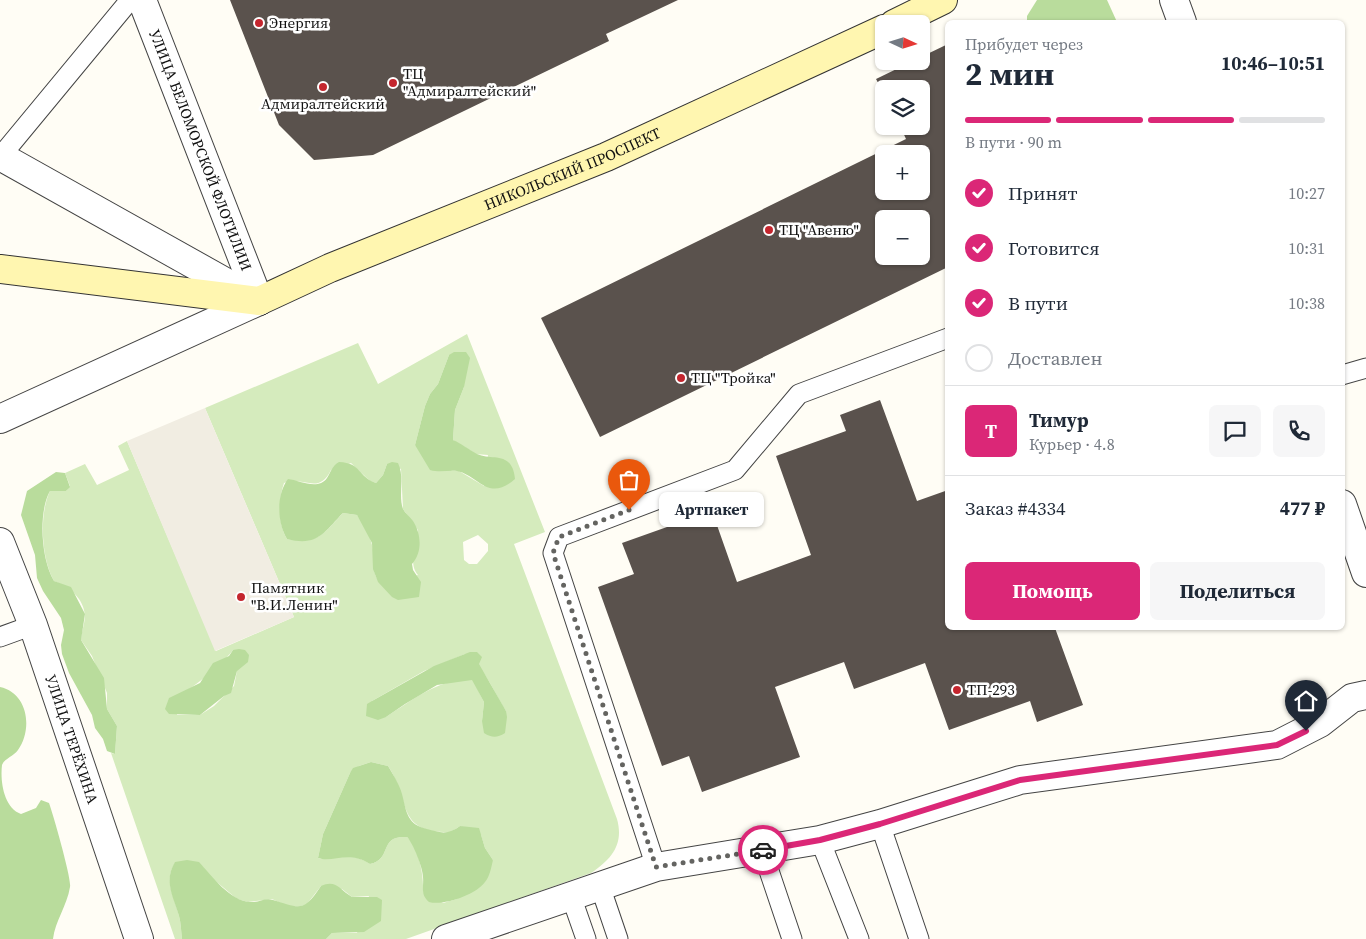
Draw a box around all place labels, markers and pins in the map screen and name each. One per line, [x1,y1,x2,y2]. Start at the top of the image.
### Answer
place label: Энергия [269,12,328,33]
marker: Энергия [253,17,265,29]
place label: ТЦ "Адмиралтейский" [403,63,536,101]
marker: ТЦ "Адмиралтейский" [387,77,399,89]
marker: Адмиралтейский [317,81,329,93]
place label: Адмиралтейский [261,93,385,114]
place label: ТЦ "Авеню" [779,219,859,240]
marker: ТЦ "Авеню" [763,224,775,236]
place label: ТЦ "Тройка" [691,367,776,388]
marker: ТЦ "Тройка" [675,372,687,384]
pin [608,459,650,510]
callout: Артпакет [659,492,764,528]
place label: Памятник "В.И.Ленин" [251,577,338,615]
marker: Памятник "В.И.Ленин" [235,591,247,603]
place label: ТП-293 [967,679,1015,700]
pin [1285,680,1327,731]
marker: ТП-293 [951,684,963,696]

